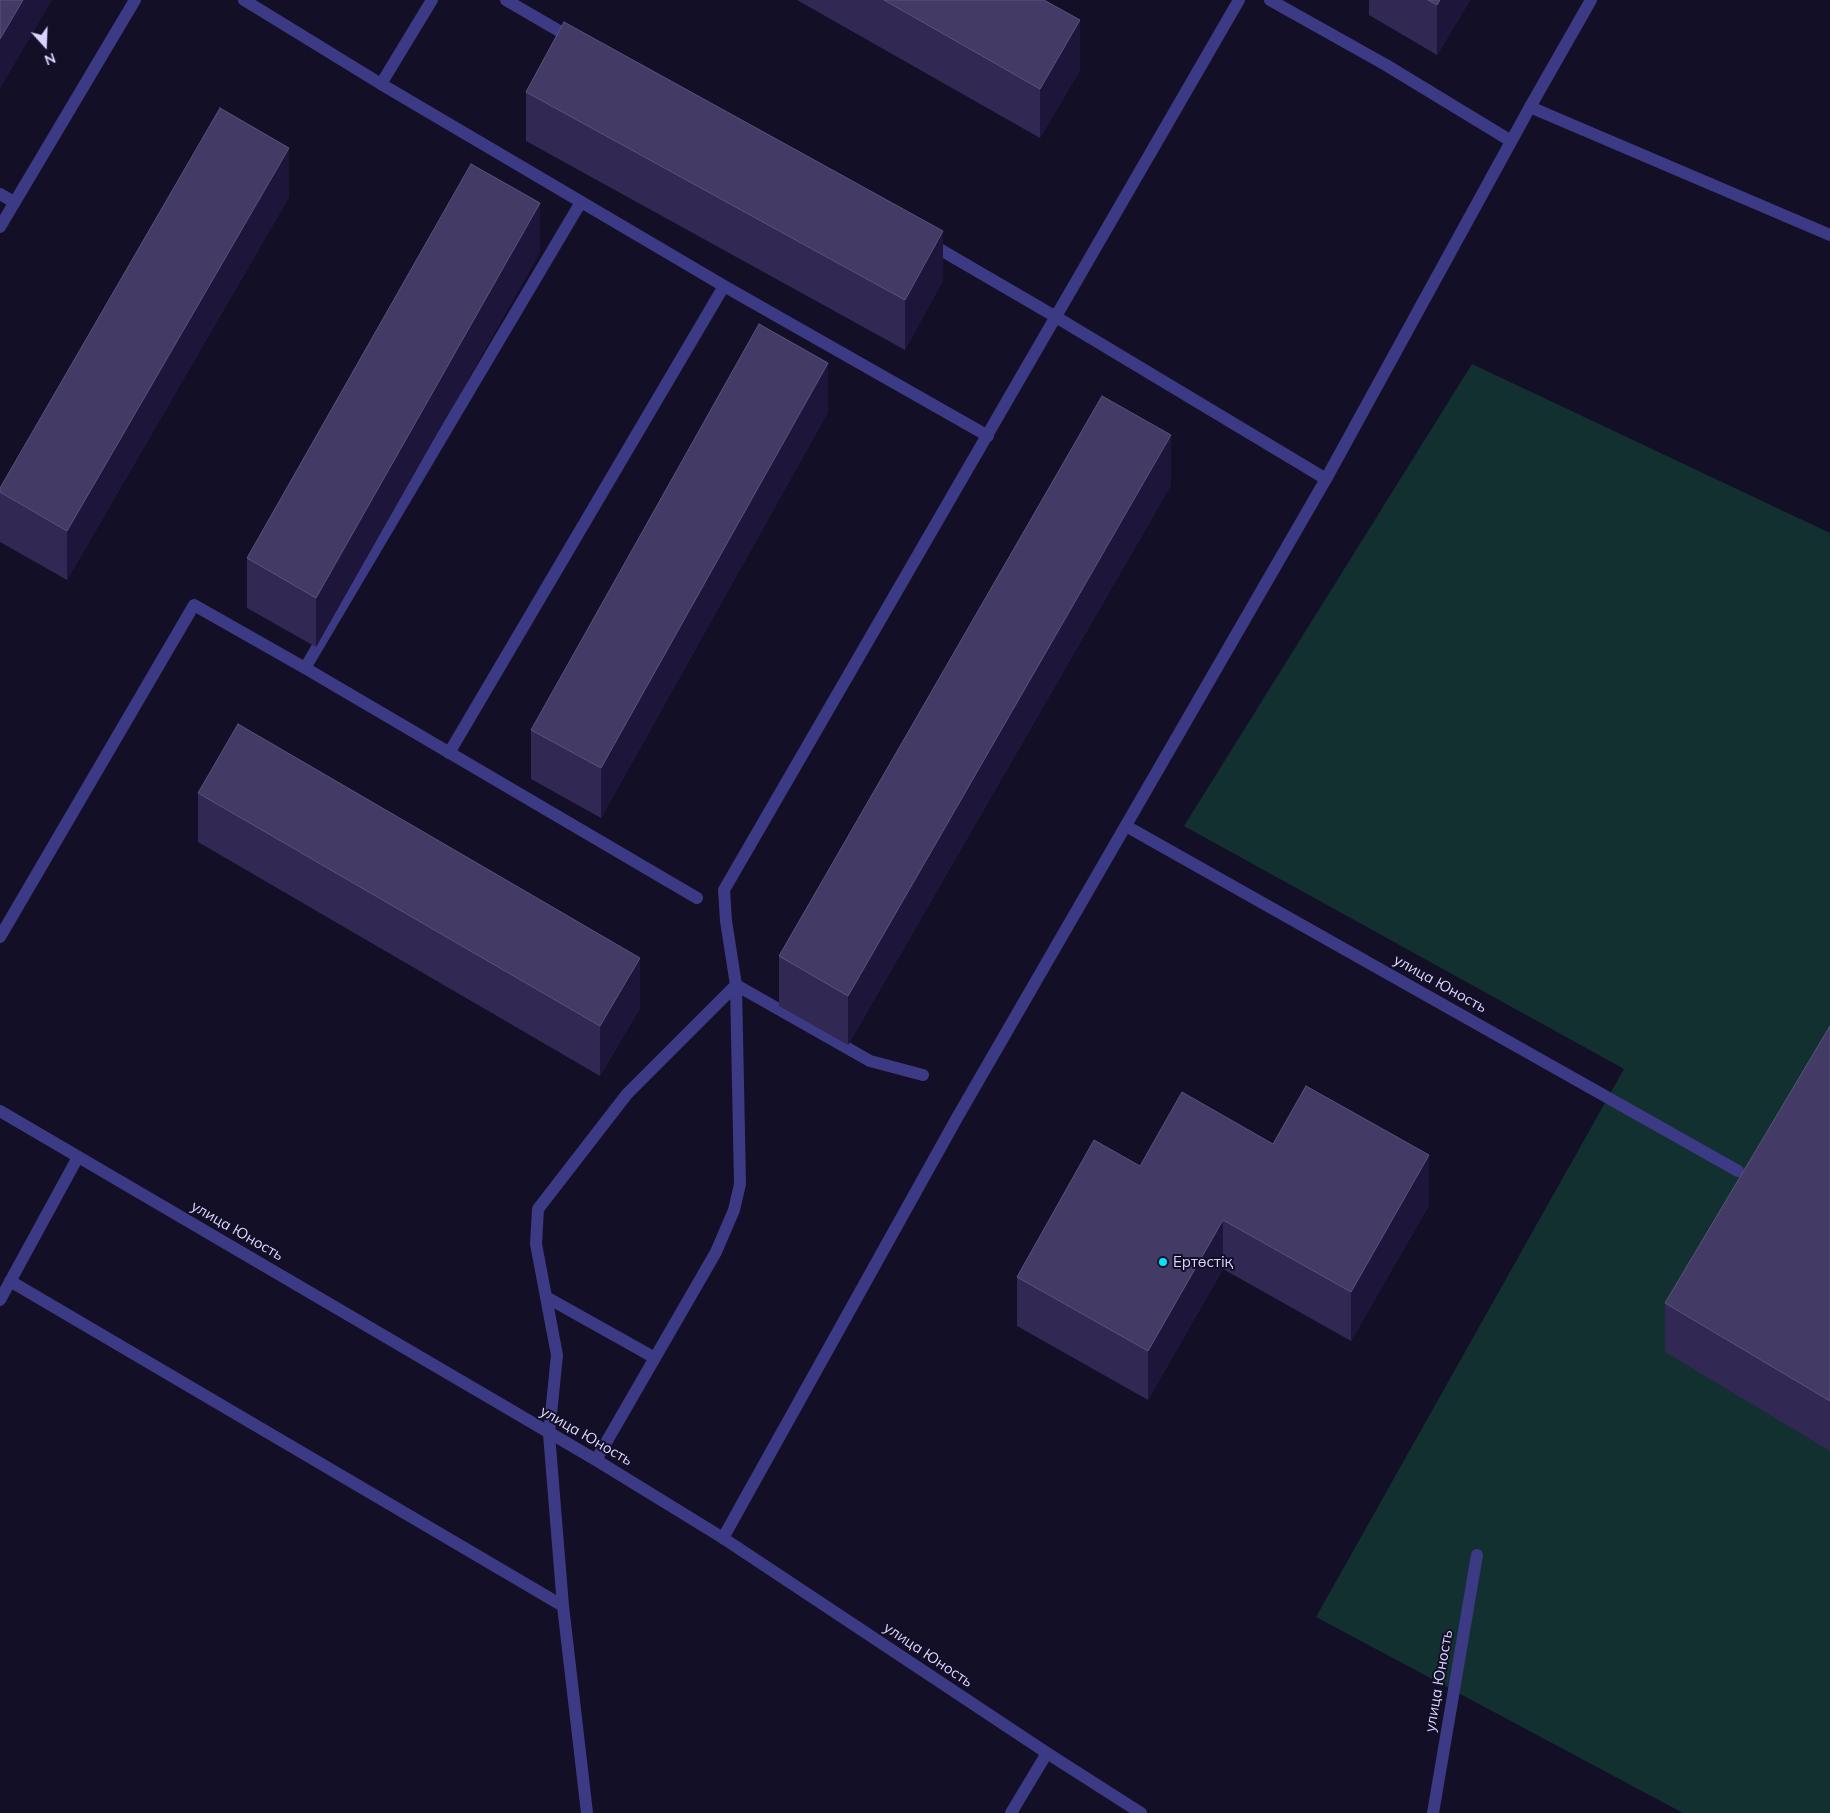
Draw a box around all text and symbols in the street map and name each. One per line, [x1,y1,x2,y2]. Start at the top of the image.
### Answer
north arrow [20,20,70,70]
text: N [42,49,58,69]
street label: улица Юность [1390,951,1490,1017]
street label: улица Юность [188,1197,286,1265]
place label: Ертөстіқ [1173,1253,1233,1271]
marker: Ертөстіқ [1157,1256,1169,1268]
street label: улица Юность [537,1402,635,1470]
street label: улица Юность [880,1619,976,1691]
street label: улица Юность [1421,1628,1457,1734]

